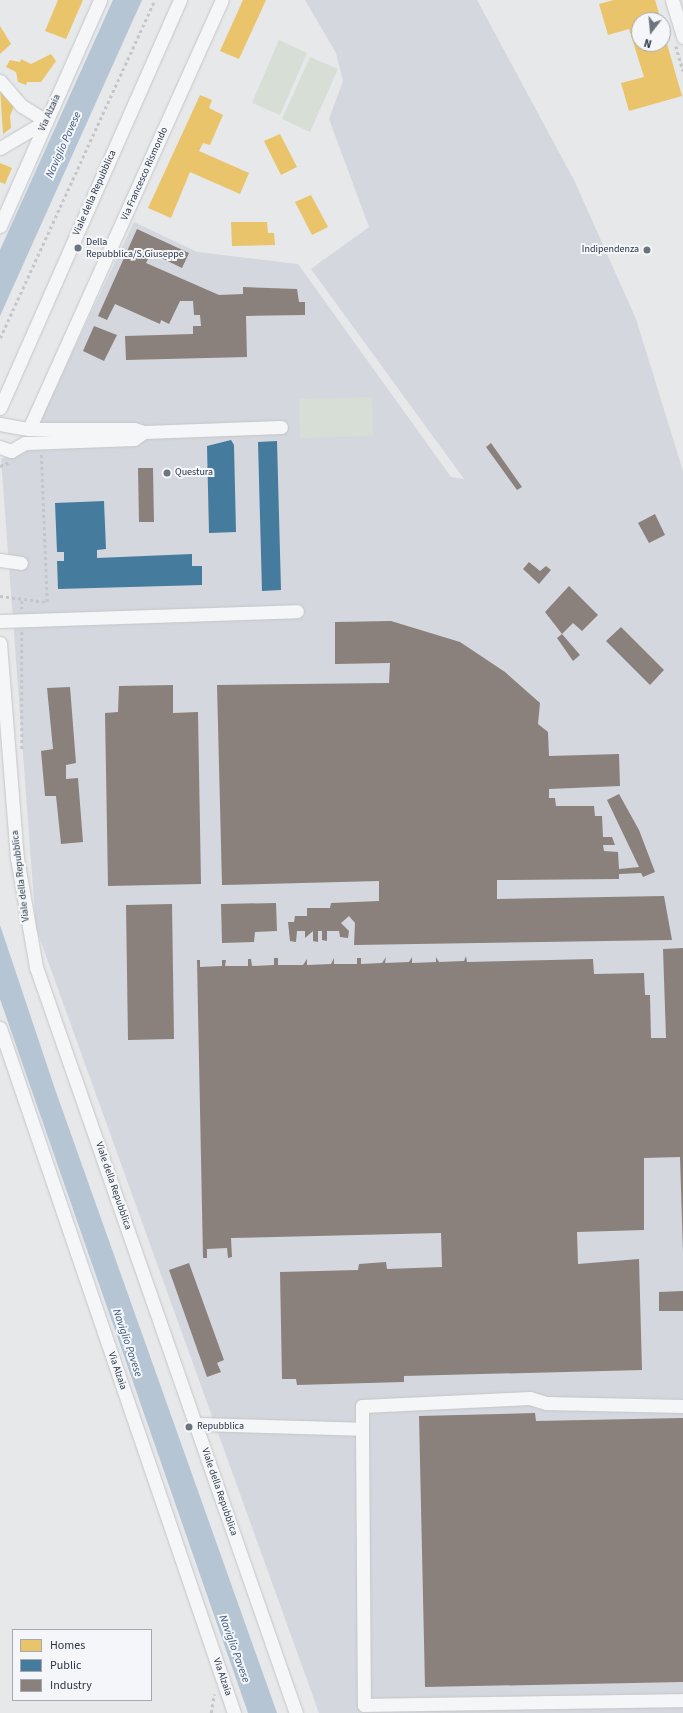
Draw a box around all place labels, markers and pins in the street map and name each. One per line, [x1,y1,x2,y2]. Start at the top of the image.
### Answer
place label: Della Repubblica/S.Giuseppe [86,236,184,260]
marker: Della Repubblica/S.Giuseppe [73,243,83,253]
place label: Indipendenza [582,244,639,256]
marker: Indipendenza [642,245,652,255]
place label: Questura [175,467,213,479]
marker: Questura [162,468,172,478]
place label: Repubblica [197,1421,244,1433]
marker: Repubblica [184,1422,194,1432]

